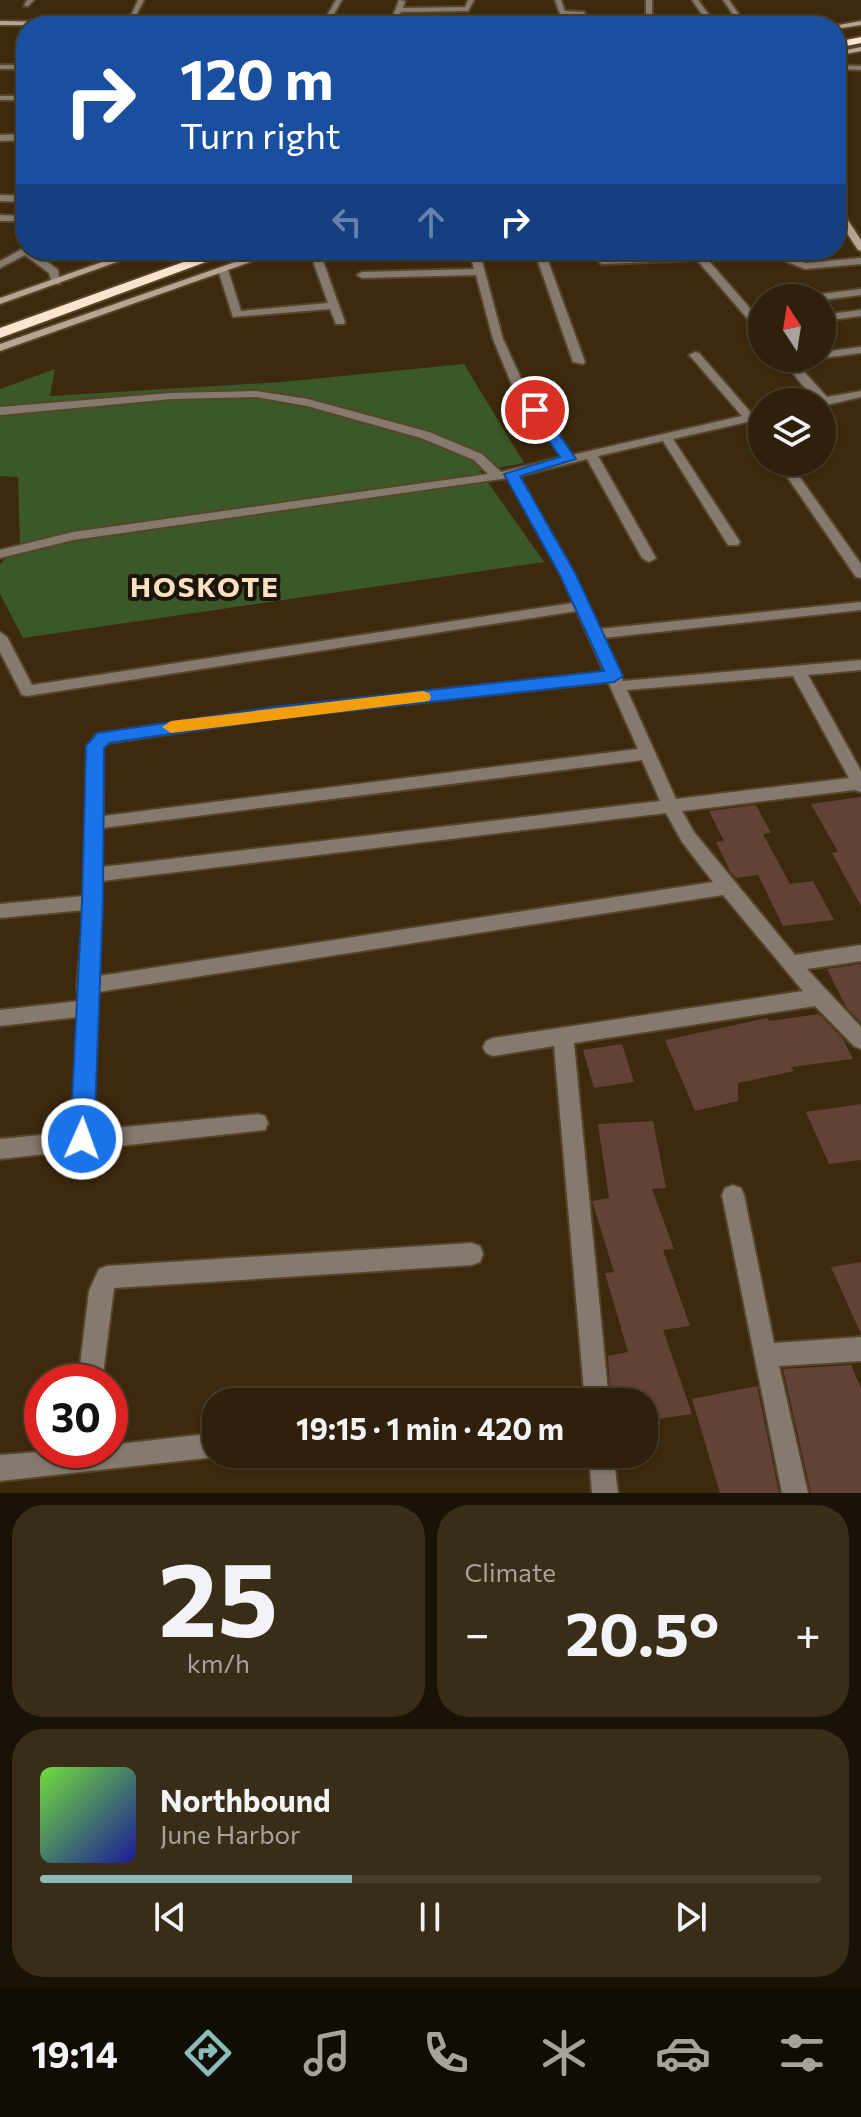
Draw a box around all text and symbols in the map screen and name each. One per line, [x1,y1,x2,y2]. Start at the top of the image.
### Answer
text: 120 m [180,43,334,112]
icon: right [48,48,152,152]
text: Turn right [180,112,341,156]
icon: left [325,200,369,244]
icon: ahead [409,200,453,244]
icon: right [493,200,537,244]
north arrow [748,284,836,372]
map controls [748,284,836,476]
pin [501,376,569,444]
icon: arrive [513,388,557,432]
button: layers [748,388,836,476]
district label: HOSKOTE [130,569,280,603]
position arrow [40,1097,124,1181]
speed limit sign: 30 [24,1364,128,1468]
text: 19:15 · 1 min · 420 m [296,1409,564,1446]
text: 25 [158,1531,278,1658]
text: Climate [465,1556,556,1587]
text: 20.5° [565,1595,719,1668]
text: − [465,1605,490,1659]
text: + [795,1605,821,1659]
text: km/h [187,1647,250,1678]
text: Northbound [160,1781,331,1818]
text: June Harbor [160,1818,300,1849]
icon: previous [148,1895,192,1939]
icon: pause [408,1895,452,1939]
icon: next [669,1895,713,1939]
icon: directions [180,2025,236,2081]
icon: music [299,2025,355,2081]
icon: phone [418,2025,474,2081]
icon: climate [536,2025,592,2081]
icon: car [655,2025,711,2081]
icon: filters [774,2025,830,2081]
text: 19:14 [31,2031,118,2075]

